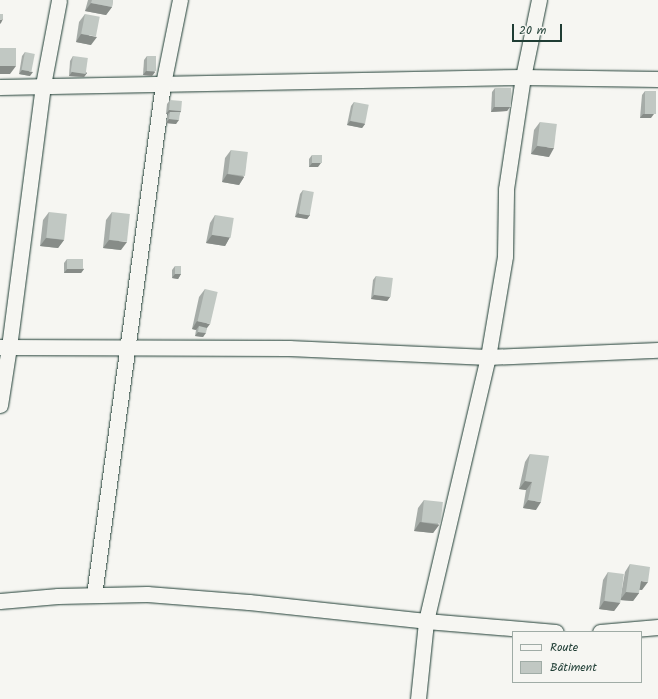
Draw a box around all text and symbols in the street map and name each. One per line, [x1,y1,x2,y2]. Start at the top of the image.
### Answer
scale bar [514,16,564,42]
text: 20 m [519,21,546,40]
legend [512,631,642,683]
text: Route [550,638,578,657]
text: Bâtiment [550,658,597,677]

